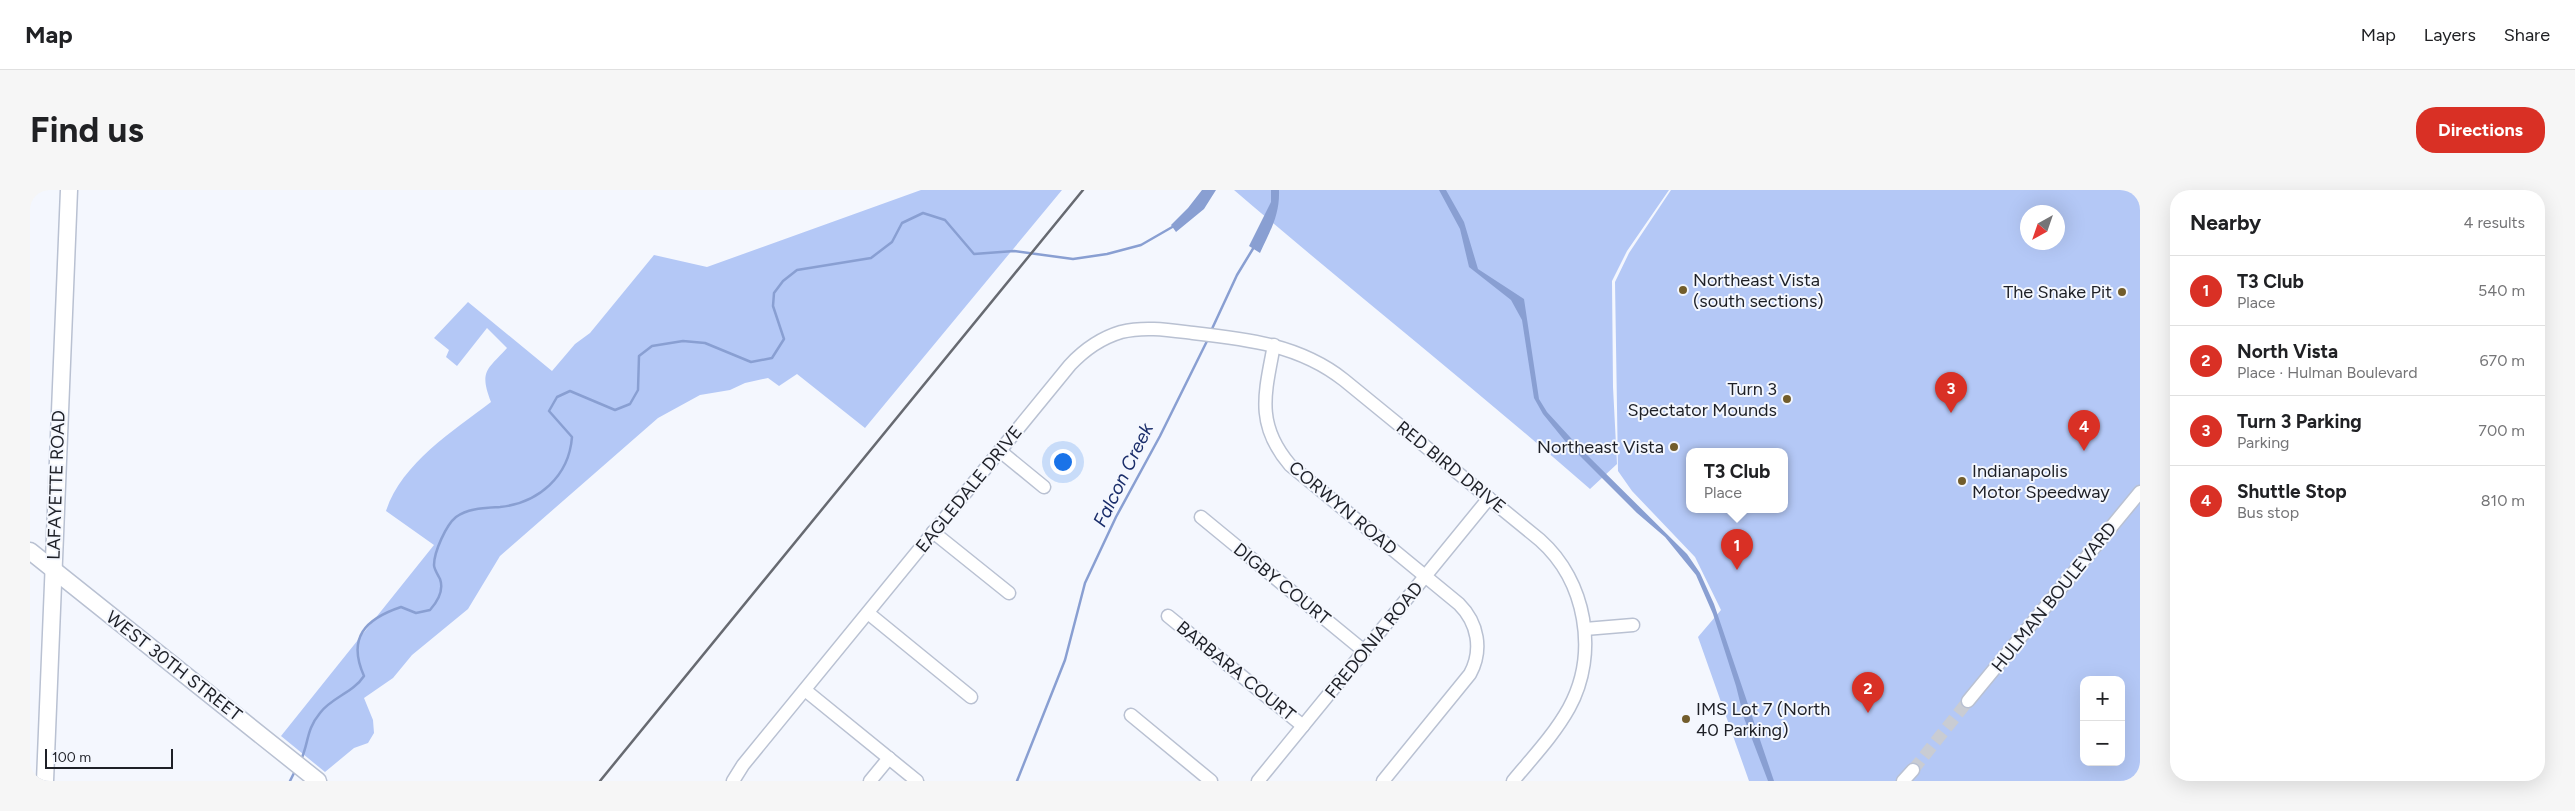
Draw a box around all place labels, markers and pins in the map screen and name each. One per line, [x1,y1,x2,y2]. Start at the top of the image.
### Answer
place label: Northeast Vista (south sections) [1693,269,1824,312]
place label: The Snake Pit [2003,281,2112,303]
marker: Northeast Vista (south sections) [1677,284,1689,296]
marker: The Snake Pit [2116,286,2128,298]
pin: 3 [1935,372,1967,413]
place label: Turn 3 Spectator Mounds [1627,378,1777,421]
marker: Turn 3 Spectator Mounds [1781,393,1793,405]
pin: 4 [2068,410,2100,451]
place label: Northeast Vista [1537,436,1664,458]
marker: Northeast Vista [1668,441,1680,453]
place label: Indianapolis Motor Speedway [1972,460,2110,503]
marker: Indianapolis Motor Speedway [1956,475,1968,487]
pin: 1 [1721,529,1753,570]
pin: 2 [1852,672,1884,713]
place label: IMS Lot 7 (North 40 Parking) [1696,698,1830,741]
marker: IMS Lot 7 (North 40 Parking) [1680,713,1692,725]

